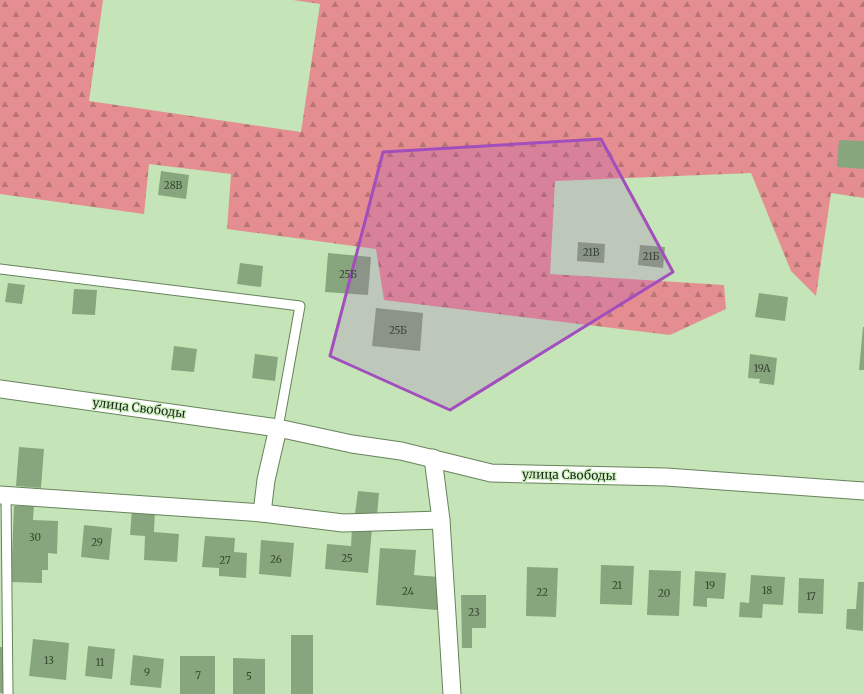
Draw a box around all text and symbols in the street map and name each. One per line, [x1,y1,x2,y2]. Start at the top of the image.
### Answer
house number: 28В [164,179,182,192]
house number: 21В [583,246,600,259]
house number: 21Б [643,250,660,263]
house number: 25Б [339,268,357,281]
house number: 25Б [389,324,407,337]
house number: 19А [754,362,771,375]
street label: улица Свободы [92,394,186,421]
street label: улица Свободы [522,466,616,483]
house number: 30 [29,531,41,544]
house number: 29 [91,536,103,549]
house number: 25 [341,552,353,565]
house number: 26 [270,553,282,566]
house number: 27 [219,554,231,567]
house number: 21 [612,579,623,592]
house number: 19 [705,579,715,592]
house number: 18 [762,584,772,597]
house number: 24 [402,585,414,598]
house number: 22 [536,586,548,599]
house number: 20 [658,587,670,600]
house number: 17 [806,590,816,603]
house number: 23 [468,606,480,619]
house number: 13 [44,654,54,667]
house number: 11 [96,656,105,669]
house number: 9 [144,666,150,679]
house number: 7 [195,669,201,682]
house number: 5 [246,670,252,683]

